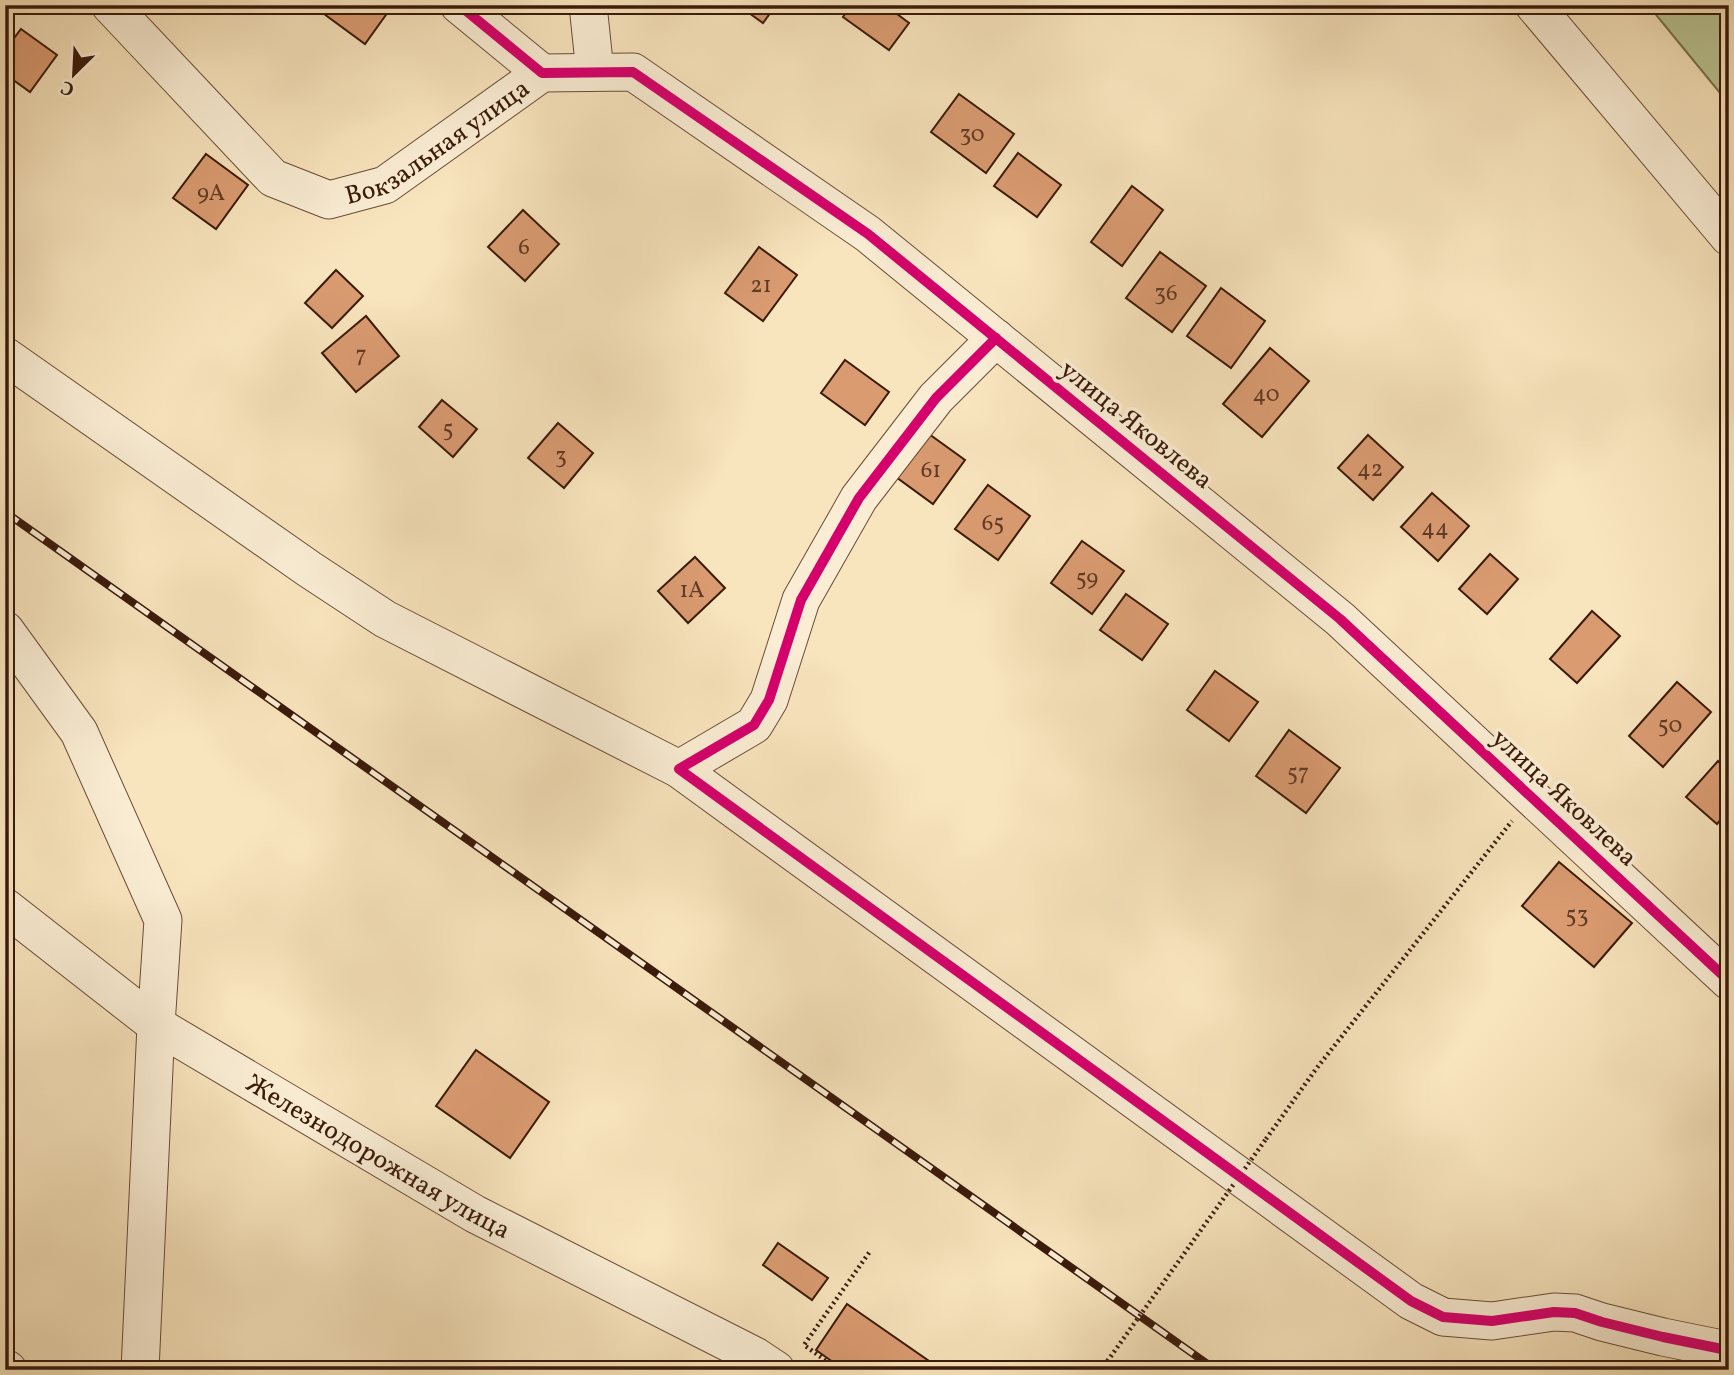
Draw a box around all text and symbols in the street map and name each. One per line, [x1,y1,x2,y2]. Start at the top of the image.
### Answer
north arrow [38,38,108,108]
street label: Вокзальная улица [341,71,538,215]
text: С [57,73,79,102]
house number: 30 [959,119,985,151]
house number: 9А [197,178,225,210]
house number: 6 [518,232,530,264]
house number: 21 [750,270,772,302]
house number: 36 [1154,278,1178,310]
house number: 7 [355,340,367,372]
street label: улица Яковлева [1052,353,1220,499]
house number: 40 [1252,379,1280,411]
house number: 5 [442,414,454,446]
house number: 3 [555,441,567,473]
house number: 42 [1357,454,1383,486]
house number: 61 [921,455,941,487]
house number: 65 [982,508,1004,540]
house number: 44 [1421,513,1449,545]
house number: 59 [1076,563,1098,595]
house number: 1А [679,575,705,607]
house number: 50 [1658,710,1682,742]
street label: улица Яковлева [1483,721,1644,876]
house number: 57 [1287,758,1309,790]
house number: 53 [1566,900,1588,932]
street label: Железнодорожная улица [239,1066,516,1249]

